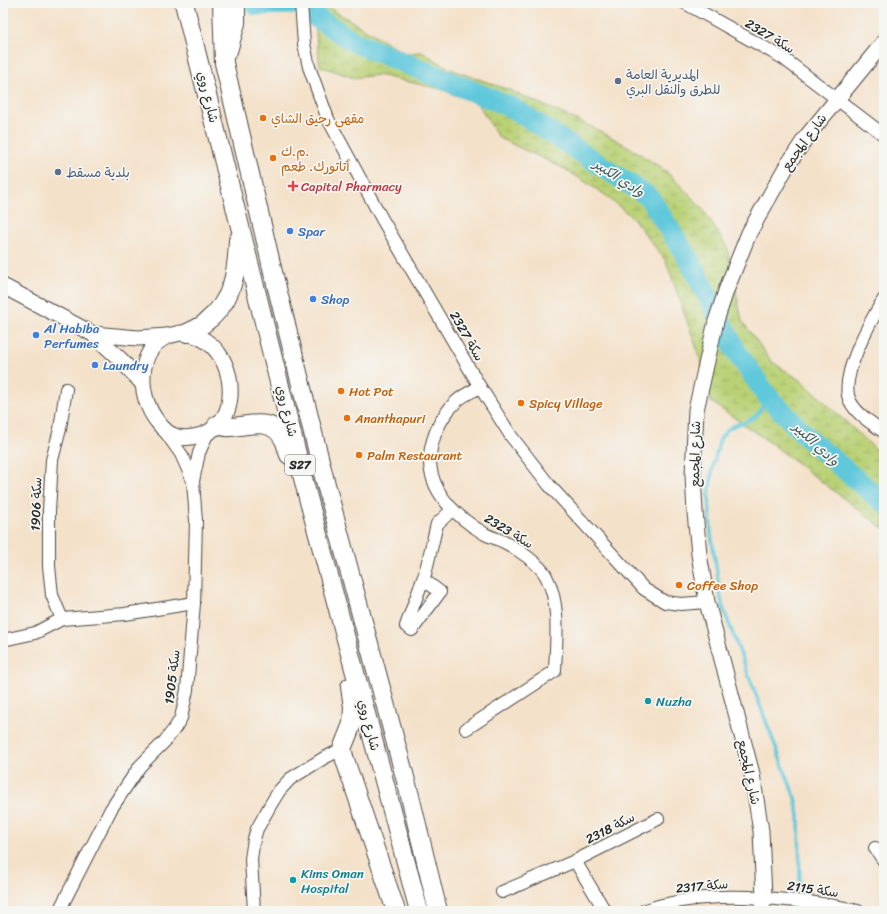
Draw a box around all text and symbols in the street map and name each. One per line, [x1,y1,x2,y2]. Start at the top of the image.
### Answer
street label: سكة 2327 [741,12,799,60]
place label: المديرية العامة للطرق والنقل البري [626,63,720,101]
street label: شارع روي [191,69,225,125]
marker: المديرية العامة للطرق والنقل البري [613,76,623,86]
place label: مقهى رحيق الشاي [271,107,364,130]
street label: شارع المجمع [775,108,833,176]
marker: مقهى رحيق الشاي [258,113,268,123]
place label: م.ك. ٱتاتورك. طعم [281,140,350,178]
water label: وادي الكبير [587,151,650,204]
marker: م.ك. ٱتاتورك. طعم [268,153,278,163]
place label: بلدية مسقط [66,161,130,184]
marker: بلدية مسقط [53,167,63,177]
place label: Capital Pharmacy [301,175,402,198]
marker: Capital Pharmacy [288,181,298,191]
place label: Spar [298,220,326,243]
marker: Spar [285,226,295,236]
place label: Shop [321,288,350,311]
marker: Shop [308,294,318,304]
street label: سكة 2327 [443,307,491,365]
place label: Al Habiba Perfumes [43,317,100,355]
marker: Al Habiba Perfumes [31,330,41,340]
place label: Laundry [103,354,149,377]
marker: Laundry [90,360,100,370]
place label: Hot Pot [349,380,394,403]
street label: شارع روي [270,383,304,439]
marker: Hot Pot [336,386,346,396]
place label: Spicy Village [529,392,603,415]
marker: Spicy Village [516,398,526,408]
place label: Ananthapuri [354,407,426,430]
marker: Ananthapuri [342,413,352,423]
water label: وادي الكبير [785,414,846,473]
street label: شارع المجمع [683,421,707,487]
place label: Palm Restaurant [367,444,462,467]
marker: Palm Restaurant [354,450,364,460]
road number: S27 [285,455,315,475]
street label: سكة 1906 [24,476,48,532]
street label: سكة 2323 [480,507,538,555]
place label: Coffee Shop [687,574,758,597]
marker: Coffee Shop [674,580,684,590]
street label: سكة 1905 [157,648,187,706]
place label: Nuzha [656,690,692,713]
marker: Nuzha [643,696,653,706]
street label: شارع روي [351,697,387,753]
street label: شارع المجمع [731,737,767,807]
street label: سكة 2318 [581,806,639,850]
place label: Kims Oman Hospital [301,862,364,900]
street label: سكة 2317 [675,872,729,900]
street label: سكة 2115 [786,874,840,904]
marker: Kims Oman Hospital [288,875,298,885]

